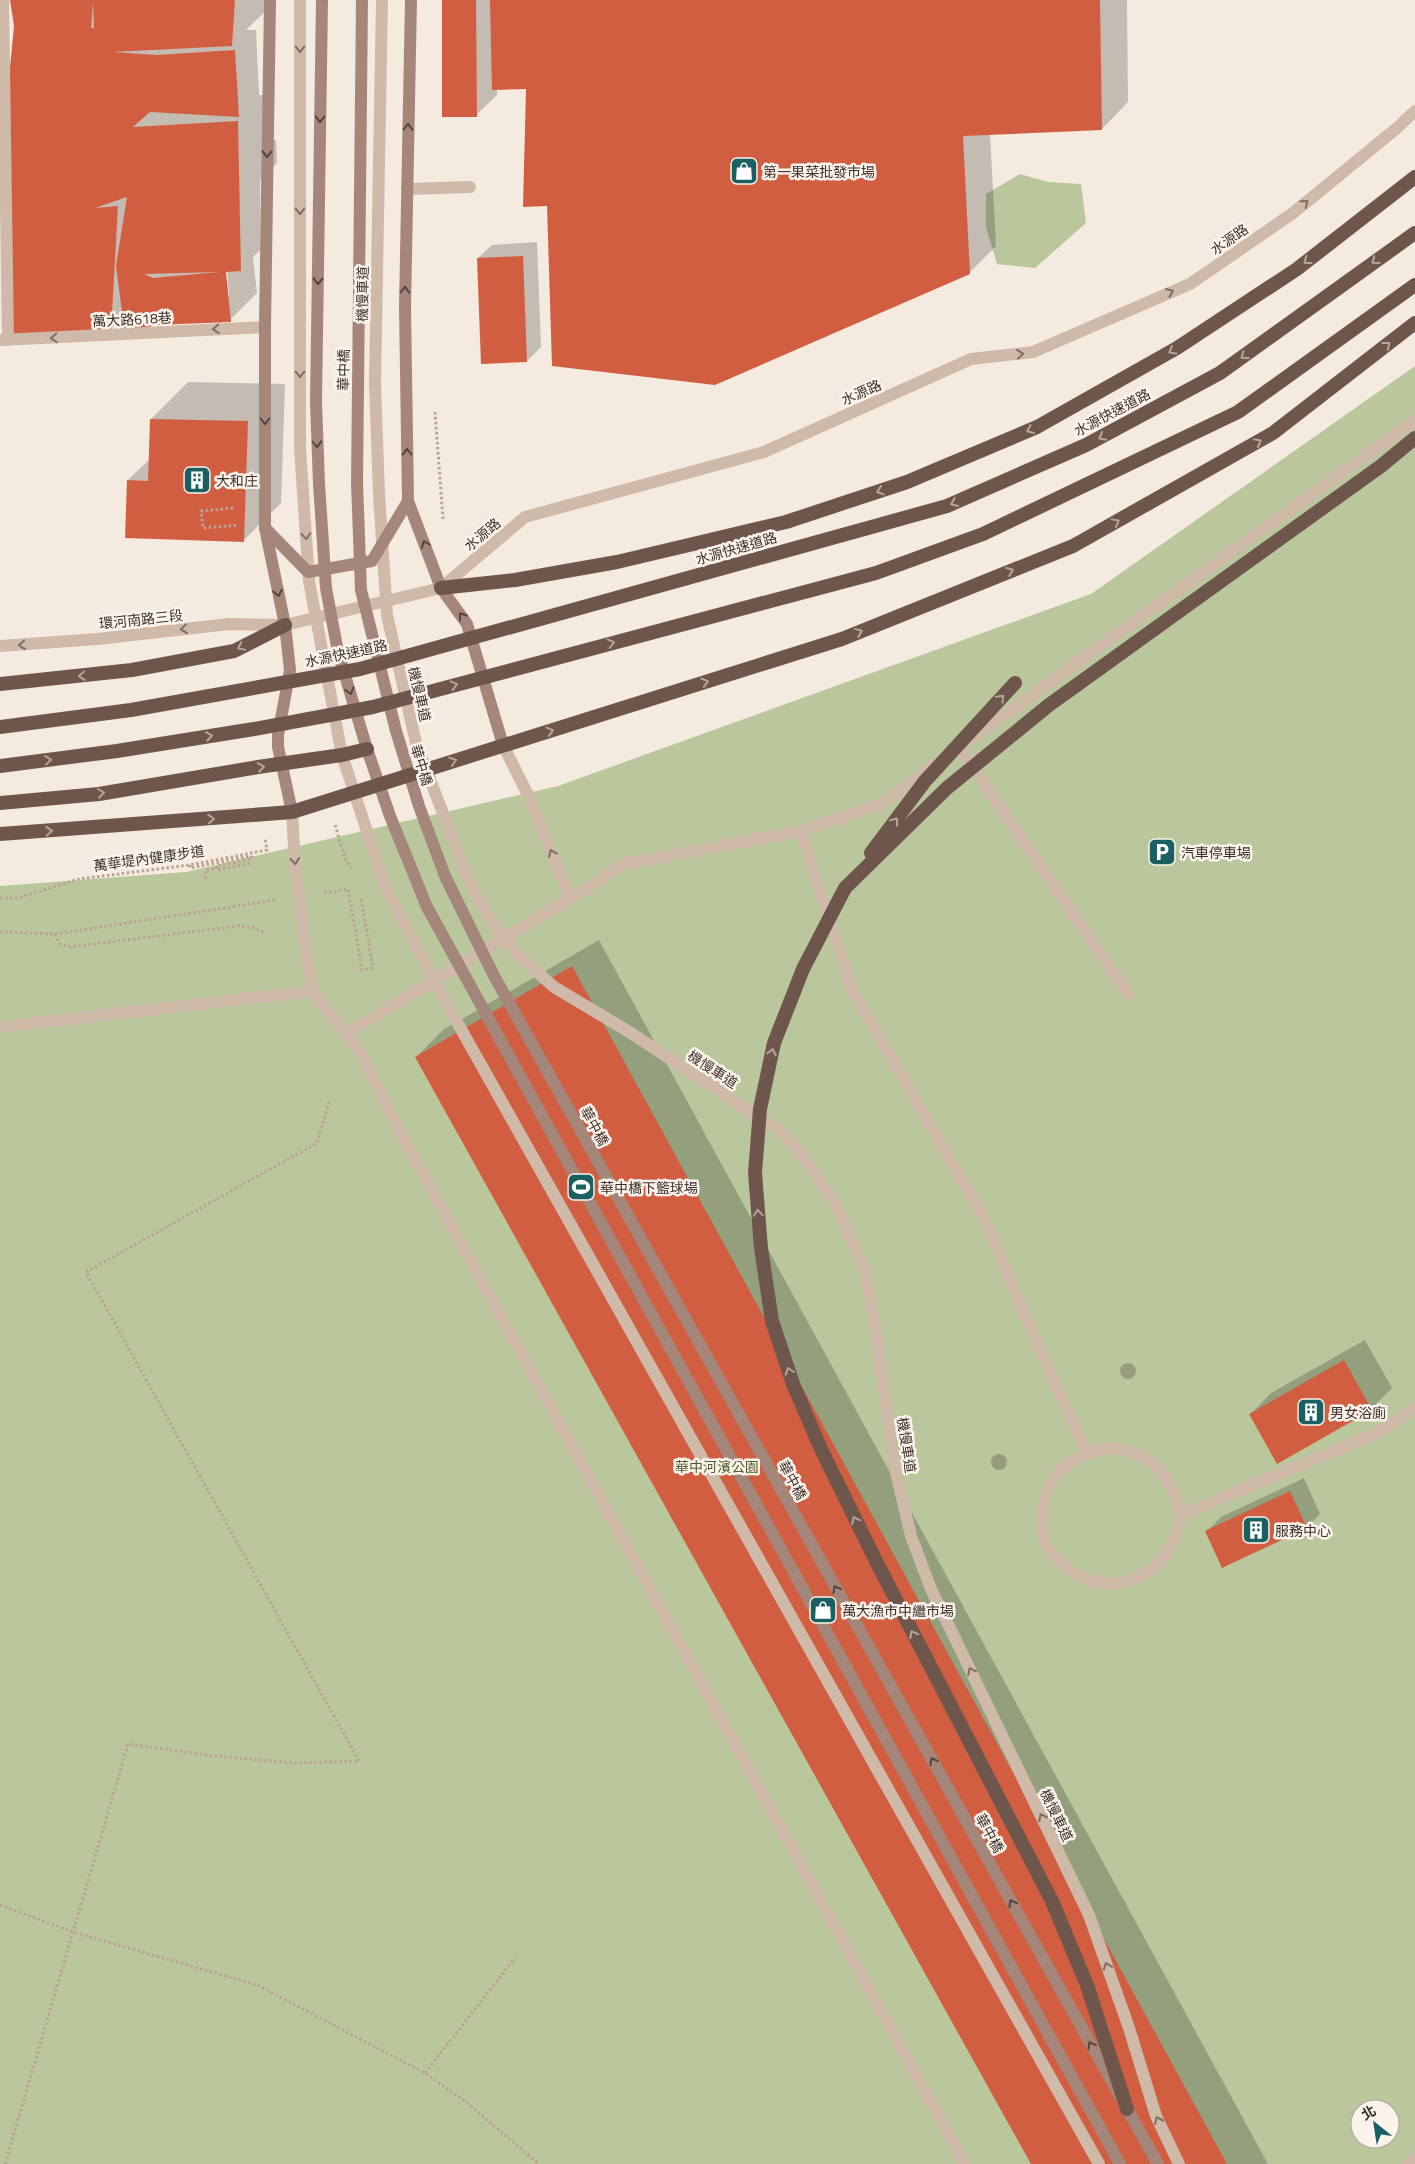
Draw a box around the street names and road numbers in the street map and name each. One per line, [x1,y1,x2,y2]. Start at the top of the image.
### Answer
street label: 水源路 [1206,218,1252,260]
street label: 機慢車道 [351,266,373,322]
street label: 萬大路618巷 [92,306,172,332]
street label: 華中橋 [332,349,354,391]
street label: 水源路 [838,374,884,410]
street label: 水源快速道路 [1070,383,1154,441]
street label: 水源路 [459,512,505,556]
street label: 水源快速道路 [693,526,779,570]
street label: 環河南路三段 [98,604,184,634]
street label: 水源快速道路 [303,634,389,672]
street label: 機慢車道 [403,664,437,724]
street label: 華中橋 [406,742,438,788]
street label: 萬華堤內健康步道 [92,840,206,876]
street label: 機慢車道 [684,1045,742,1093]
street label: 華中橋 [576,1103,614,1149]
street label: 機慢車道 [892,1416,922,1474]
street label: 華中橋 [774,1457,812,1503]
street label: 機慢車道 [1035,1785,1079,1845]
street label: 華中橋 [971,1810,1009,1856]

